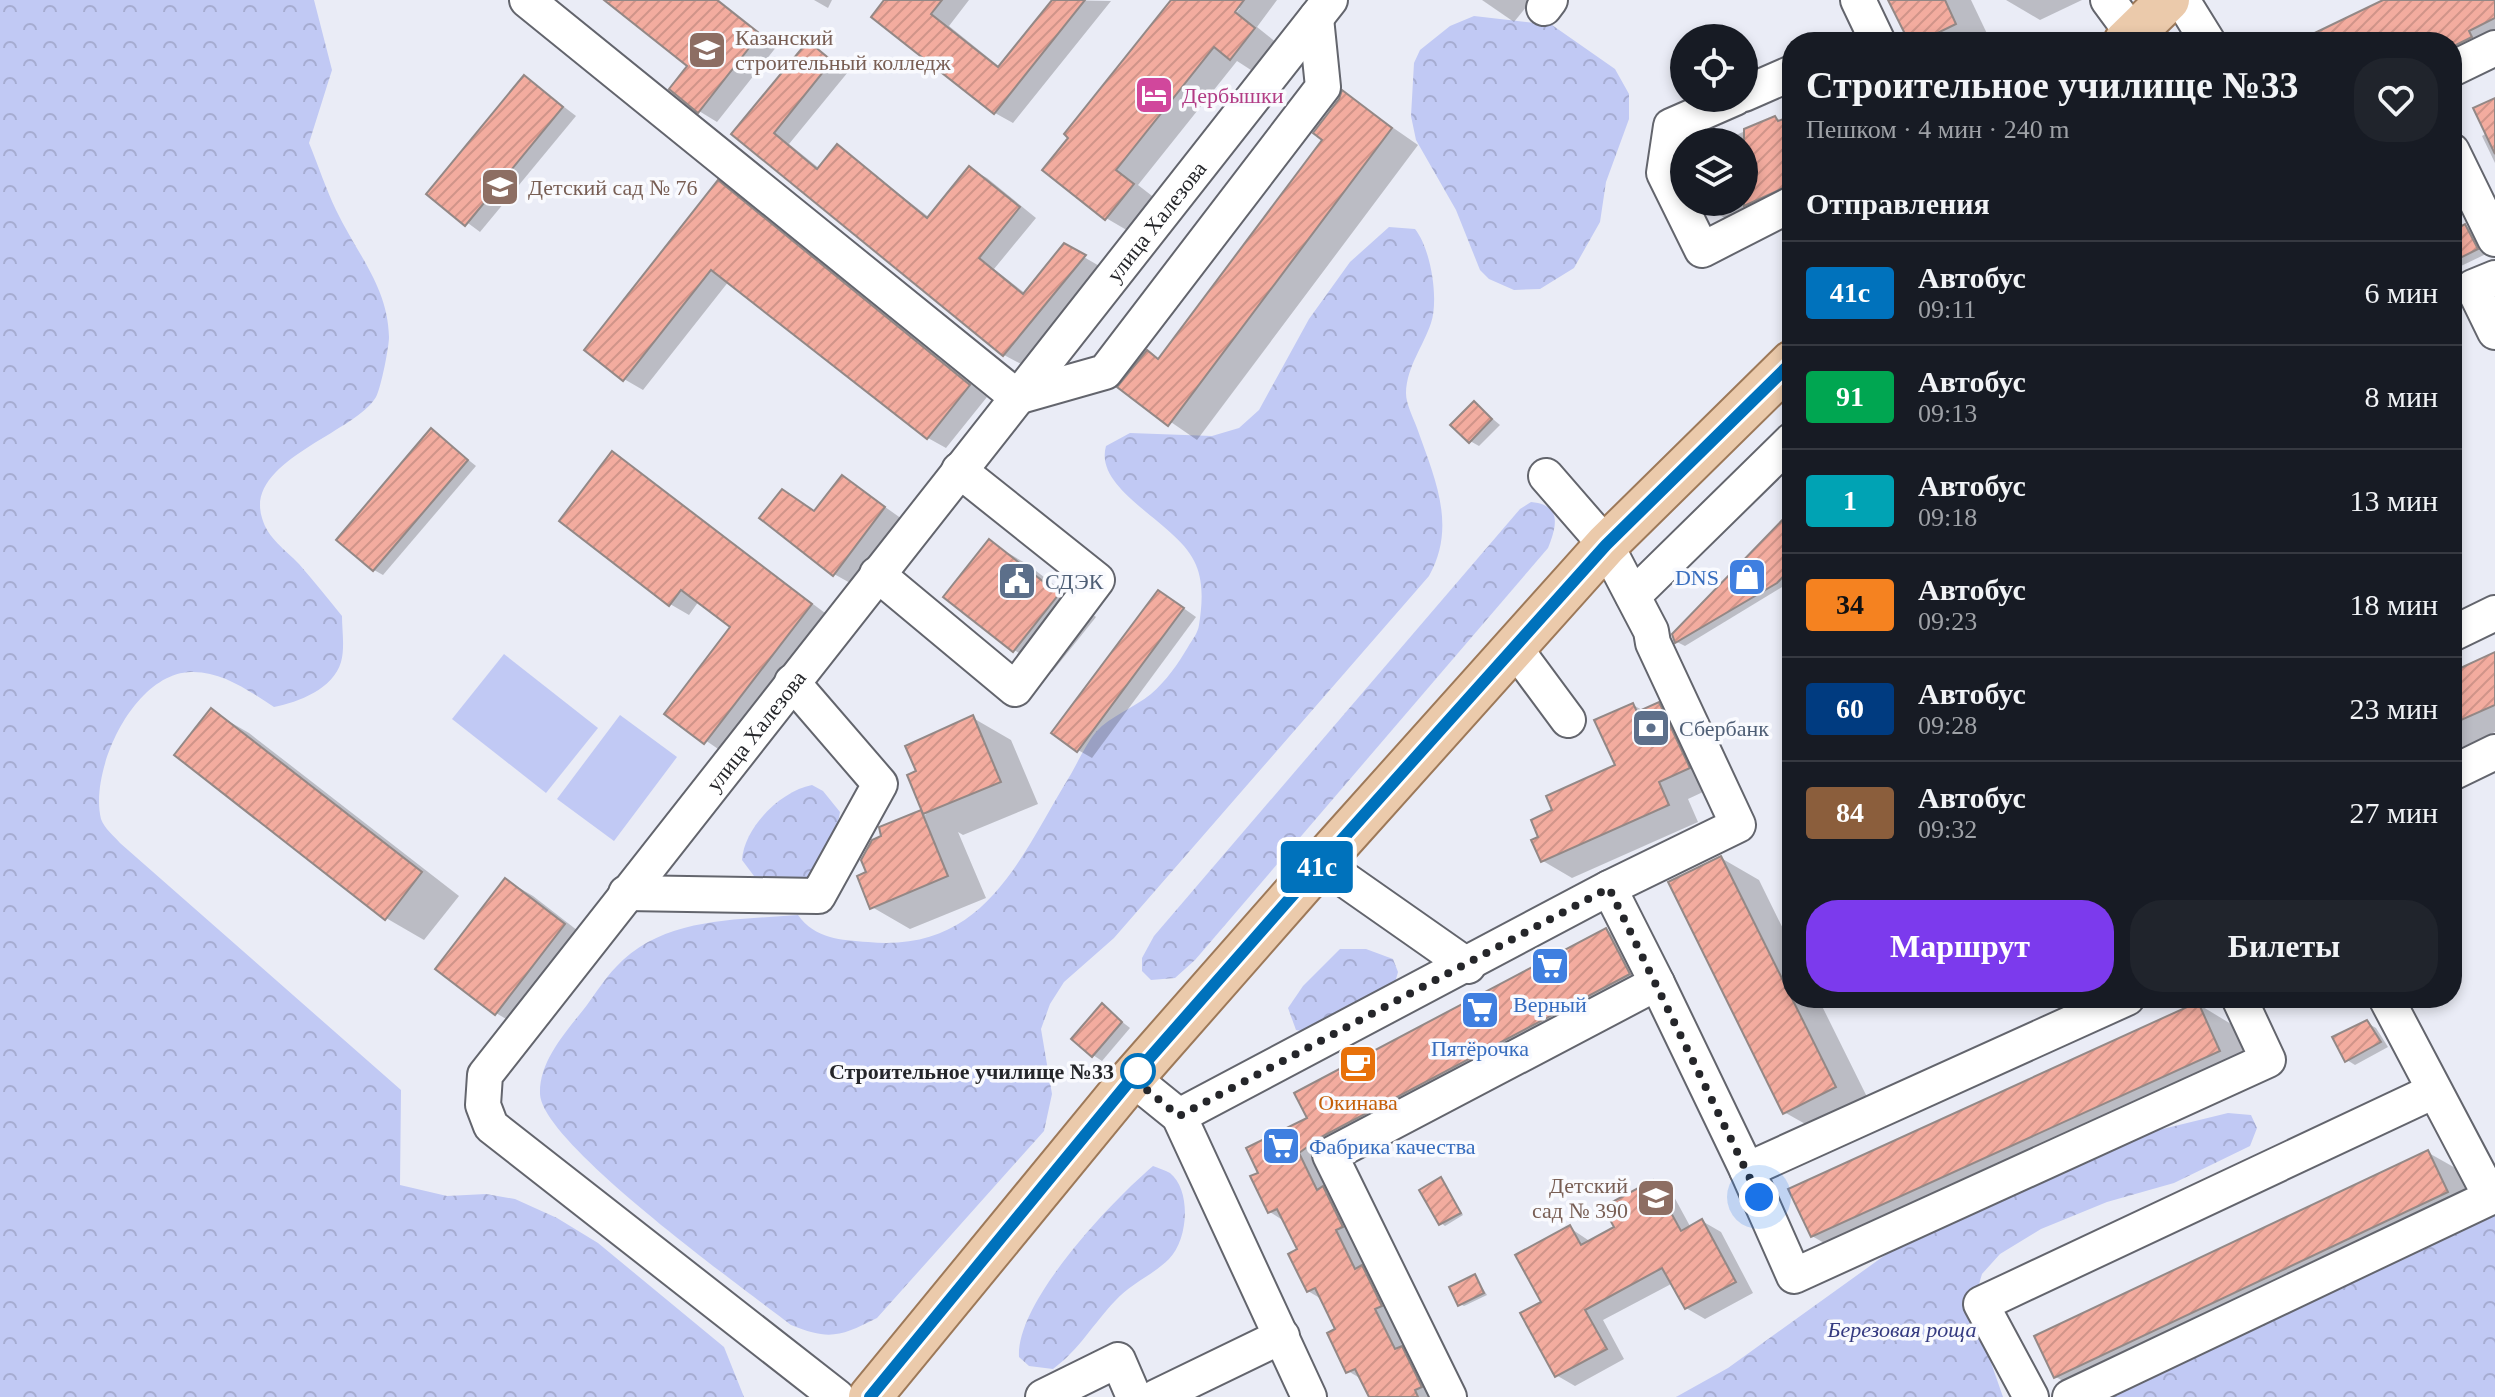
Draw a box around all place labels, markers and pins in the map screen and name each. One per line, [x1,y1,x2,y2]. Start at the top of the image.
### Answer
place label: Казанский строительный колледж [735,25,952,75]
school or university icon: Казанский строительный колледж [686,29,728,71]
hotel icon: Дербышки [1133,74,1175,116]
place label: Дербышки [1182,83,1284,108]
school or university icon: Детский сад № 76 [479,166,521,208]
place label: Детский сад № 76 [528,175,697,200]
shop icon: DNS [1726,556,1768,598]
public building icon: СДЭК [996,560,1038,602]
place label: DNS [1675,565,1719,590]
place label: СДЭК [1045,569,1104,594]
bank icon: Сбербанк [1630,707,1672,749]
place label: Сбербанк [1679,716,1769,741]
supermarket icon: Верный [1529,945,1571,987]
supermarket icon: Пятёрочка [1459,989,1501,1031]
place label: Верный [1513,992,1587,1017]
place label: Пятёрочка [1431,1036,1529,1061]
cafe icon: Окинава [1337,1043,1379,1085]
marker: Строительное училище №33 [1121,1054,1155,1088]
place label: Строительное училище №33 [829,1059,1114,1084]
place label: Окинава [1318,1090,1398,1115]
supermarket icon: Фабрика качества [1260,1125,1302,1167]
place label: Фабрика качества [1309,1134,1476,1159]
place label: Детский сад № 390 [1532,1173,1628,1223]
school or university icon: Детский сад № 390 [1635,1177,1677,1219]

